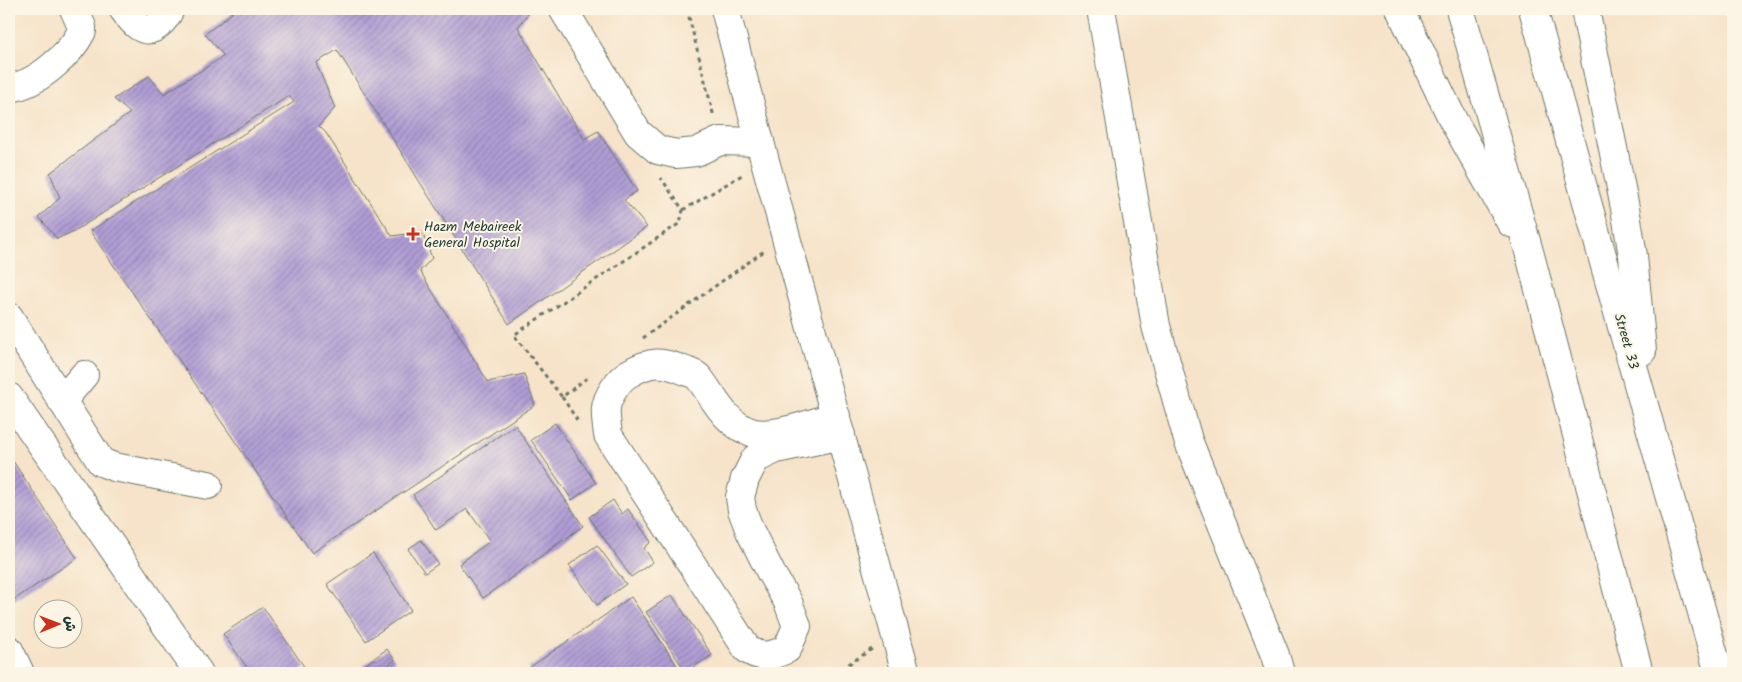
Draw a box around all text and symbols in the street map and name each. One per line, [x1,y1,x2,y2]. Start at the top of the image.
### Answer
place label: Hazm Mebaireek General Hospital [424,216,522,254]
marker: Hazm Mebaireek General Hospital [406,227,420,241]
street label: Street 33 [1608,311,1644,372]
north arrow [32,600,82,650]
text: ش [59,616,81,632]

